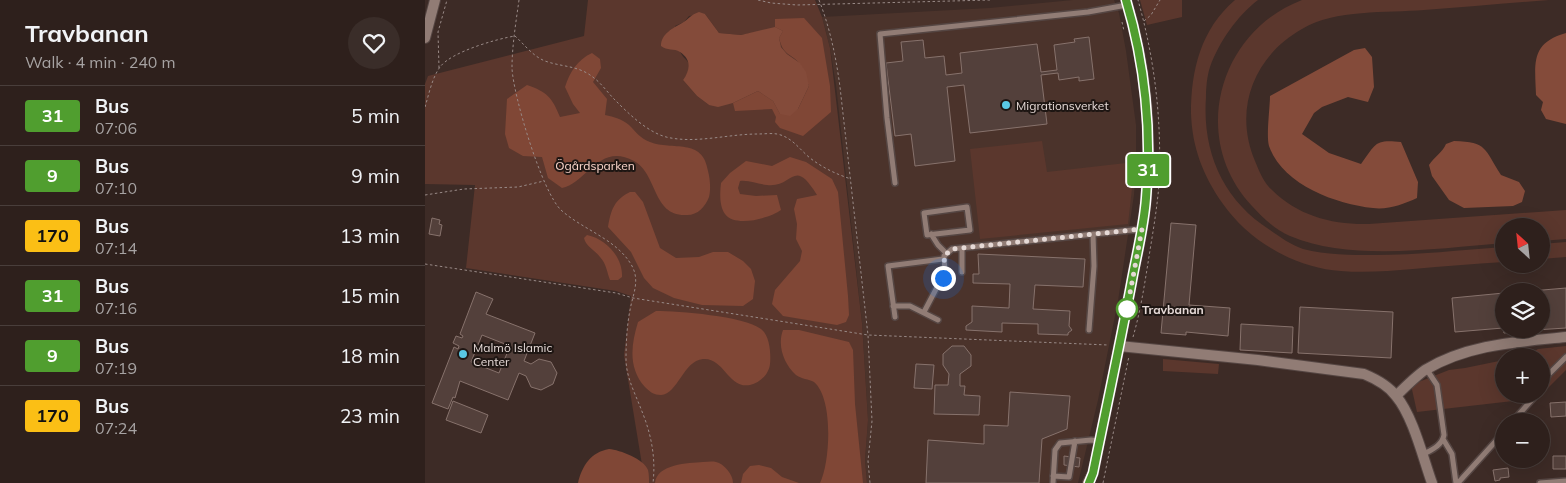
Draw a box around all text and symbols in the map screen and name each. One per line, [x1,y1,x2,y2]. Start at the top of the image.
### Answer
button: heart [348,17,400,69]
text: Travbanan [25,18,149,48]
text: Walk · 4 min · 240 m [25,52,176,72]
text: Bus [95,94,129,118]
place label: Migrationsverket [1016,98,1109,113]
marker: Migrationsverket [1000,99,1012,111]
text: 31 [42,104,63,127]
text: 5 min [351,104,400,128]
text: 07:06 [95,118,137,138]
text: Bus [95,154,129,178]
line badge: 31 [1125,154,1171,186]
park label: Ögårdsparken [555,158,635,173]
text: 31 [1137,158,1159,181]
text: 9 [47,164,58,187]
text: 9 min [351,164,400,188]
text: 07:10 [95,178,137,198]
text: Bus [95,214,129,238]
north arrow [1495,218,1550,272]
map controls [1495,218,1550,468]
text: 170 [36,224,69,247]
text: 13 min [340,224,400,248]
text: 07:14 [95,238,137,258]
your location [931,266,956,291]
text: Bus [95,274,129,298]
button: layers [1495,283,1550,338]
text: 31 [42,284,63,307]
text: 15 min [340,284,400,308]
text: 07:16 [95,298,137,318]
marker: Travbanan [1116,298,1138,320]
place label: Travbanan [1142,302,1204,317]
text: Bus [95,334,129,358]
place label: Malmö Islamic Center [473,340,552,369]
text: 9 [47,344,58,367]
text: 18 min [340,344,400,368]
marker: Malmö Islamic Center [457,348,469,360]
button: + [1495,348,1550,403]
text: 07:19 [95,358,137,378]
text: Bus [95,394,129,418]
text: 170 [36,404,69,427]
text: 23 min [340,404,400,428]
button: − [1495,413,1550,468]
text: 07:24 [95,418,137,438]

